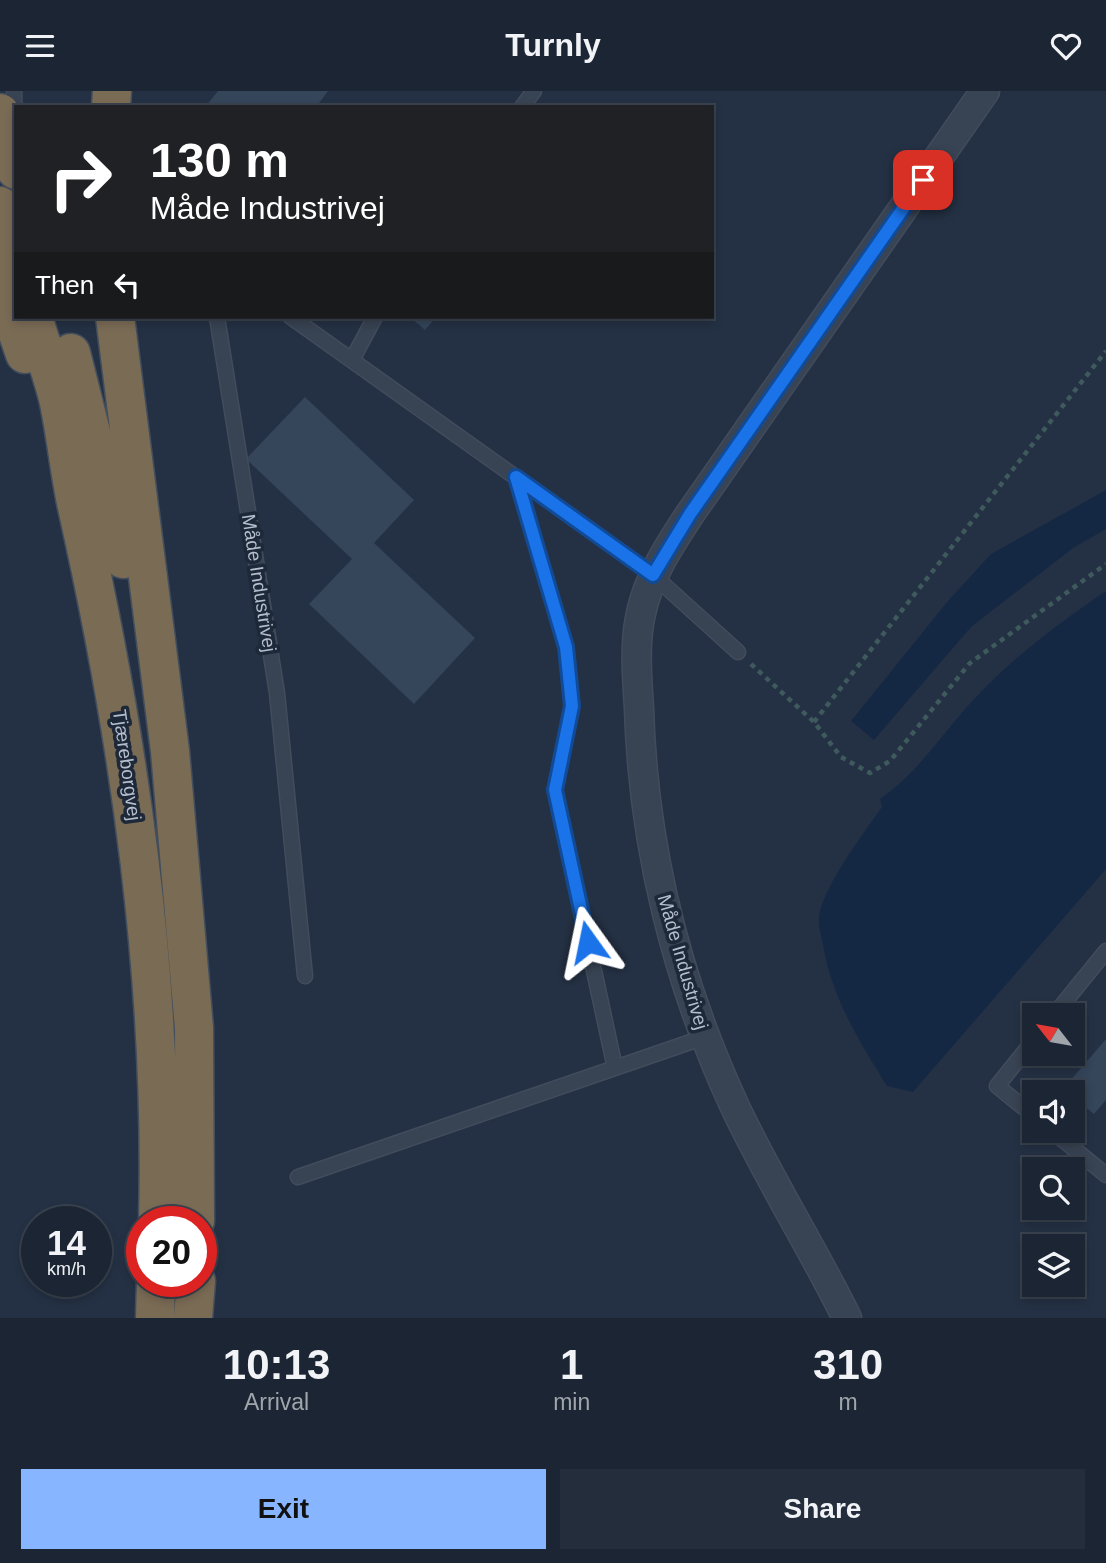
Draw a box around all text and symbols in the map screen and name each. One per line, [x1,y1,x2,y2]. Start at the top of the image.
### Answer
icon: menu [21,27,59,65]
text: Turnly [505,27,601,63]
icon: heart [1047,27,1085,65]
icon: right [35,133,126,224]
text: 130 m [150,133,289,187]
pin [893,150,953,210]
icon: arrive [904,161,942,199]
text: Måde Industrivej [150,190,385,226]
icon: left [108,266,146,304]
text: Then [35,270,94,300]
street label: Måde Industrivej [238,513,280,653]
street label: Tjæreborgvej [109,708,145,822]
street label: Måde Industrivej [654,892,712,1032]
position arrow [551,905,625,979]
north arrow [1022,1003,1085,1066]
map controls [1022,1003,1085,1297]
button: sound [1022,1080,1085,1143]
button: search [1022,1157,1085,1220]
speed limit sign: 20 [126,1206,217,1297]
text: 14 [47,1223,86,1262]
button: layers [1022,1234,1085,1297]
text: km/h [47,1259,86,1279]
text: 10:13 [223,1341,330,1388]
text: 1 [560,1341,583,1388]
text: 310 [813,1341,883,1388]
text: Arrival [244,1389,309,1415]
text: min [553,1389,590,1415]
text: m [839,1389,858,1415]
button: Exit [21,1469,546,1549]
button: Share [560,1469,1085,1549]

